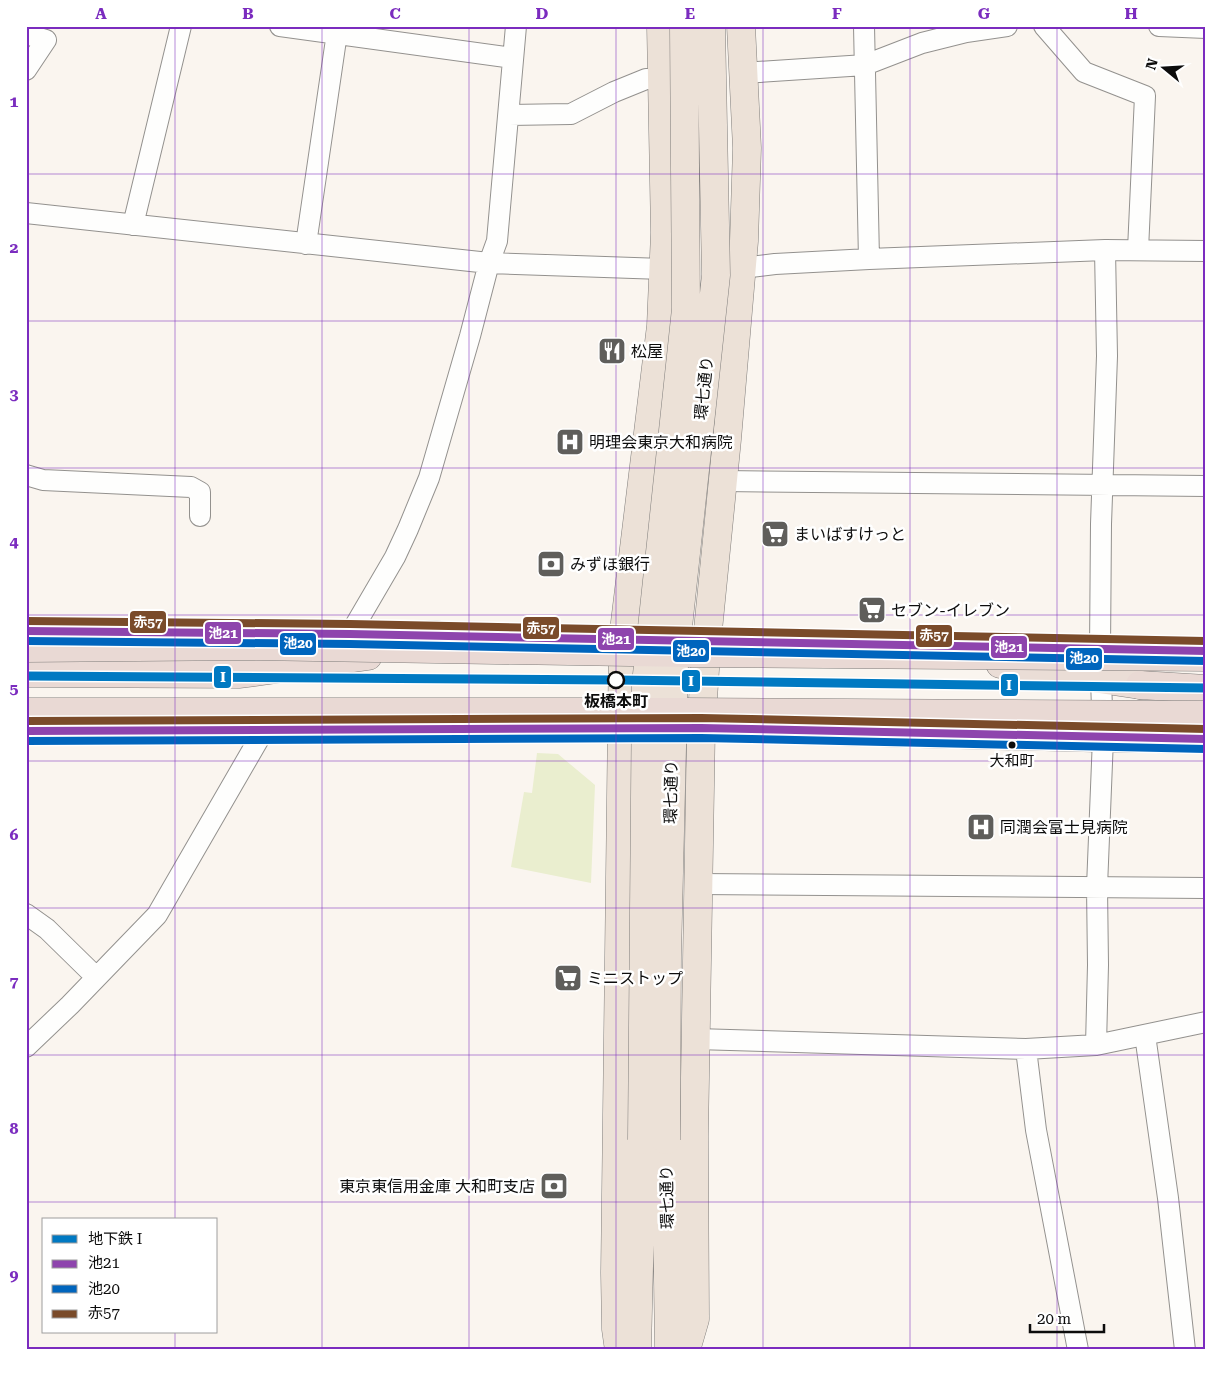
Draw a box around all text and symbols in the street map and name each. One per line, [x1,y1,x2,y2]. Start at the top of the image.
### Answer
text: A [95,4,107,23]
text: B [242,4,254,23]
text: C [389,4,401,23]
text: D [536,4,549,23]
text: E [685,4,695,23]
text: F [832,4,842,23]
text: G [978,4,991,23]
text: H [1124,4,1138,23]
north arrow [1140,42,1190,92]
text: N [1142,56,1161,72]
text: 1 [10,92,19,111]
text: 2 [10,238,19,257]
restaurant icon: 松屋 [597,336,627,366]
place label: 松屋 [631,342,663,361]
street label: 環七通り [691,355,717,421]
text: 3 [10,385,19,404]
hospital icon: 明理会東京大和病院 [555,427,585,457]
place label: 明理会東京大和病院 [589,433,733,452]
supermarket icon: まいばすけっと [760,519,790,549]
place label: まいばすけっと [794,525,906,544]
text: 4 [10,532,19,551]
bank icon: みずほ銀行 [536,549,566,579]
place label: みずほ銀行 [570,555,650,574]
supermarket icon: セブン-イレブン [857,595,887,625]
place label: セブン-イレブン [891,601,1010,620]
line badge: 赤57 [129,610,167,634]
text: 赤57 [133,614,163,630]
line badge: 赤57 [522,616,560,640]
text: 赤57 [526,620,556,636]
line badge: 池21 [204,621,242,645]
line badge: 赤57 [915,624,953,648]
text: 池21 [208,625,238,641]
line badge: 池21 [597,627,635,651]
text: 赤57 [919,627,949,643]
text: 池21 [601,631,631,647]
line badge: 池20 [279,632,317,656]
text: 池20 [283,635,313,651]
line badge: 池21 [990,635,1028,659]
line badge: 池20 [672,639,710,663]
text: 池21 [994,639,1024,655]
text: 池20 [676,643,706,659]
line badge: 池20 [1065,647,1103,671]
text: 池20 [1069,650,1099,666]
line badge: I [213,665,232,689]
text: I [220,669,226,685]
line badge: I [681,669,701,693]
marker: 板橋本町 [607,671,625,689]
text: I [688,673,694,689]
line badge: I [1000,673,1019,697]
text: I [1006,677,1012,693]
text: 5 [10,679,19,698]
place label: 板橋本町 [584,692,648,711]
marker: 大和町 [1007,740,1017,750]
place label: 大和町 [989,752,1035,770]
street label: 環七通り [661,760,681,824]
hospital icon: 同潤会富士見病院 [966,812,996,842]
place label: 同潤会富士見病院 [1000,818,1128,837]
text: 6 [10,825,19,844]
supermarket icon: ミニストップ [553,963,583,993]
place label: ミニストップ [587,969,683,988]
text: 7 [10,972,19,991]
text: 8 [10,1119,19,1138]
street label: 環七通り [657,1165,677,1229]
bank icon: 東京東信用金庫 大和町支店 [539,1171,569,1201]
place label: 東京東信用金庫 大和町支店 [339,1177,535,1196]
legend [42,1218,218,1334]
text: 地下鉄 I [88,1230,142,1248]
text: 池21 [88,1254,120,1272]
text: 9 [10,1266,19,1285]
text: 池20 [88,1280,120,1298]
scale bar [1030,1301,1103,1333]
text: 赤57 [88,1304,120,1322]
text: 20 m [1037,1310,1072,1328]

